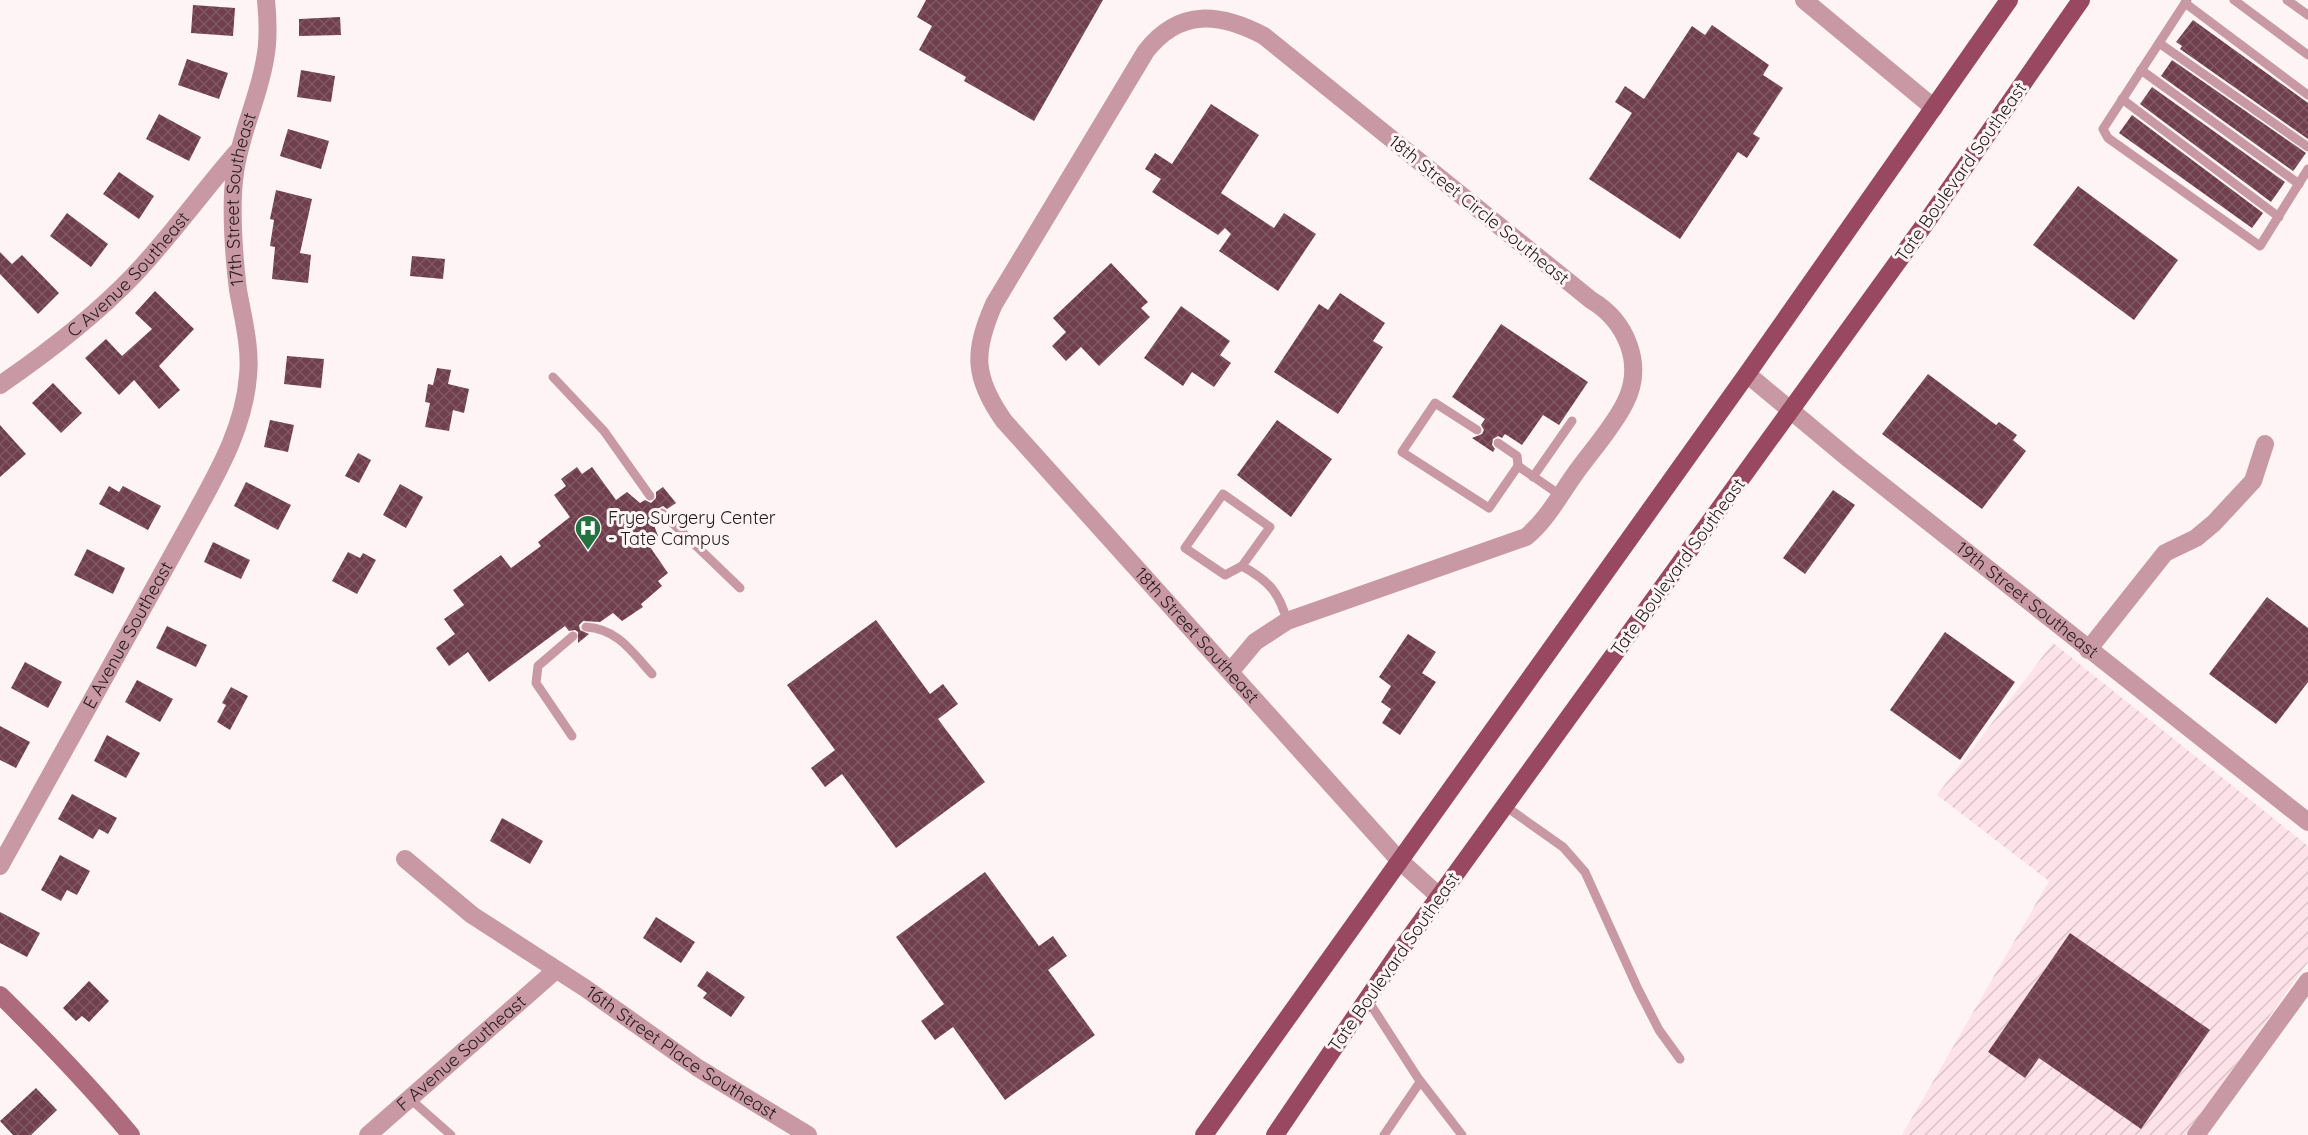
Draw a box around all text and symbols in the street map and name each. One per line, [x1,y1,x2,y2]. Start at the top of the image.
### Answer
street label: Tate Boulevard Southeast [1890,77,2031,266]
street label: 17th Street Southeast [221,110,261,287]
street label: 18th Street Circle Southeast [1384,130,1574,290]
street label: C Avenue Southeast [62,207,194,342]
street label: Tate Boulevard Southeast [1605,473,1750,660]
place label: Frye Surgery Center - Tate Campus [608,506,776,550]
hospital icon: Frye Surgery Center - Tate Campus [573,513,603,551]
street label: 19th Street Southeast [1952,536,2103,663]
street label: E Avenue Southeast [77,557,178,713]
street label: 18th Street Southeast [1130,562,1264,708]
street label: Tate Boulevard Southeast [1323,867,1464,1056]
street label: 16th Street Place Southeast [581,980,781,1124]
street label: F Avenue Southeast [391,990,530,1116]

